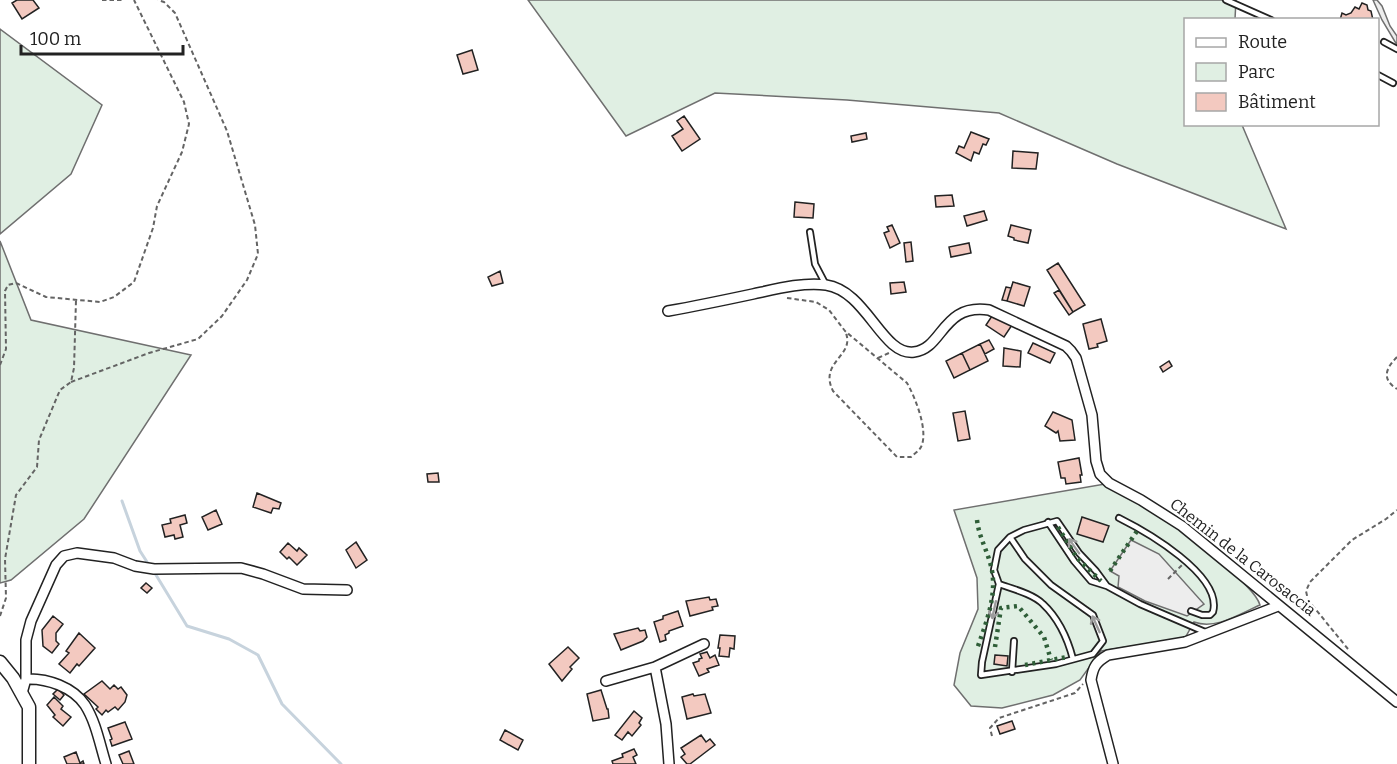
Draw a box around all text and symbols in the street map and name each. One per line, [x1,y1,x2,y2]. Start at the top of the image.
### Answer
scale bar [21,18,183,56]
legend [1184,18,1379,126]
text: 100 m [30,28,81,50]
text: Route [1238,31,1287,53]
text: Parc [1238,61,1275,83]
text: Bâtiment [1238,91,1316,113]
street label: Chemin de la Carosaccia [1166,494,1320,620]
one-way arrow [1068,539,1080,555]
one-way arrow [987,600,999,619]
one-way arrow [1090,615,1101,633]

